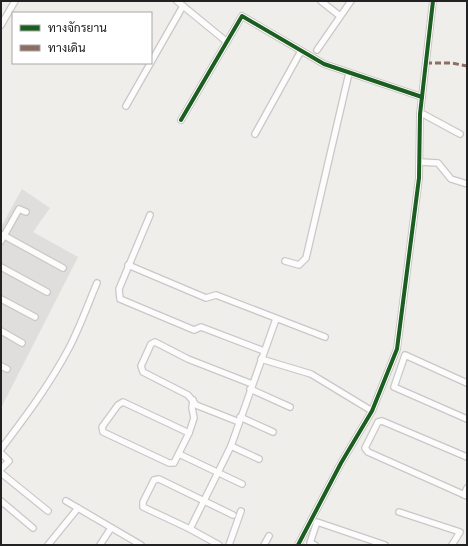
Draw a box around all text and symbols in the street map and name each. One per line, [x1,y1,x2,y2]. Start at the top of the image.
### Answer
legend [12,12,152,64]
text: ทางจักรยาน [48,20,107,34]
text: ทางเดิน [48,40,86,54]

